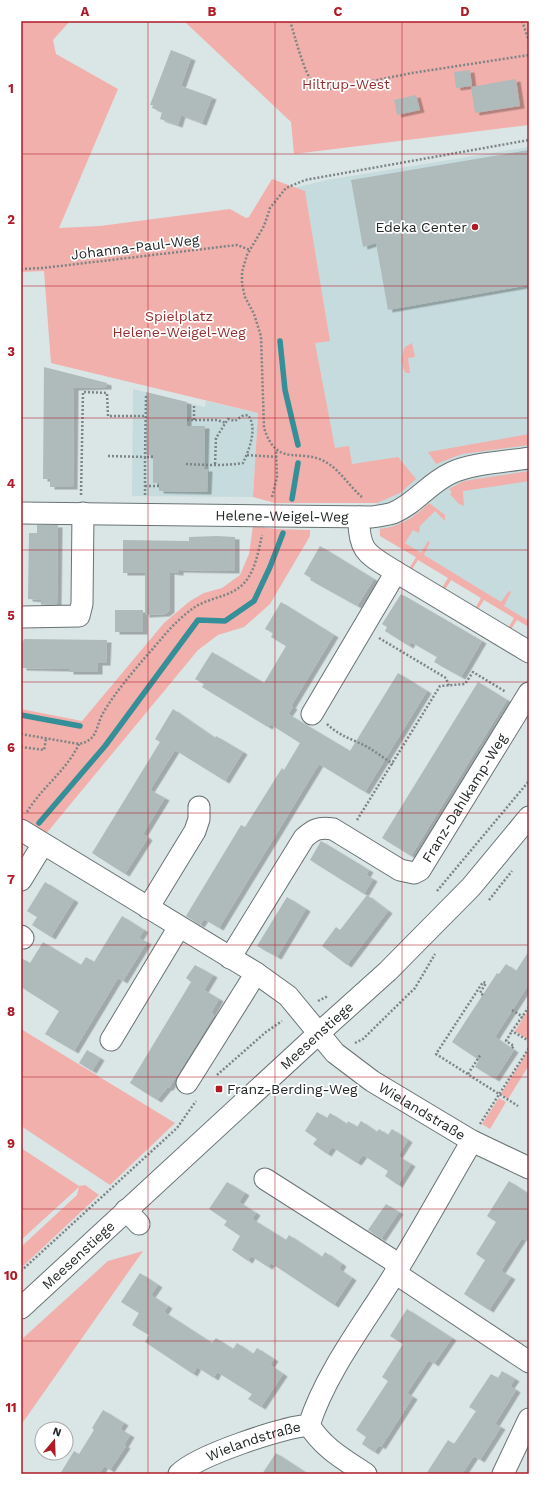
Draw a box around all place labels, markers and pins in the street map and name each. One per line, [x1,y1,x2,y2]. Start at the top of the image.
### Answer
place label: Edeka Center [375,219,467,235]
marker: Edeka Center [470,222,480,232]
place label: Franz-Berding-Weg [227,1081,358,1097]
marker: Franz-Berding-Weg [214,1084,224,1094]

